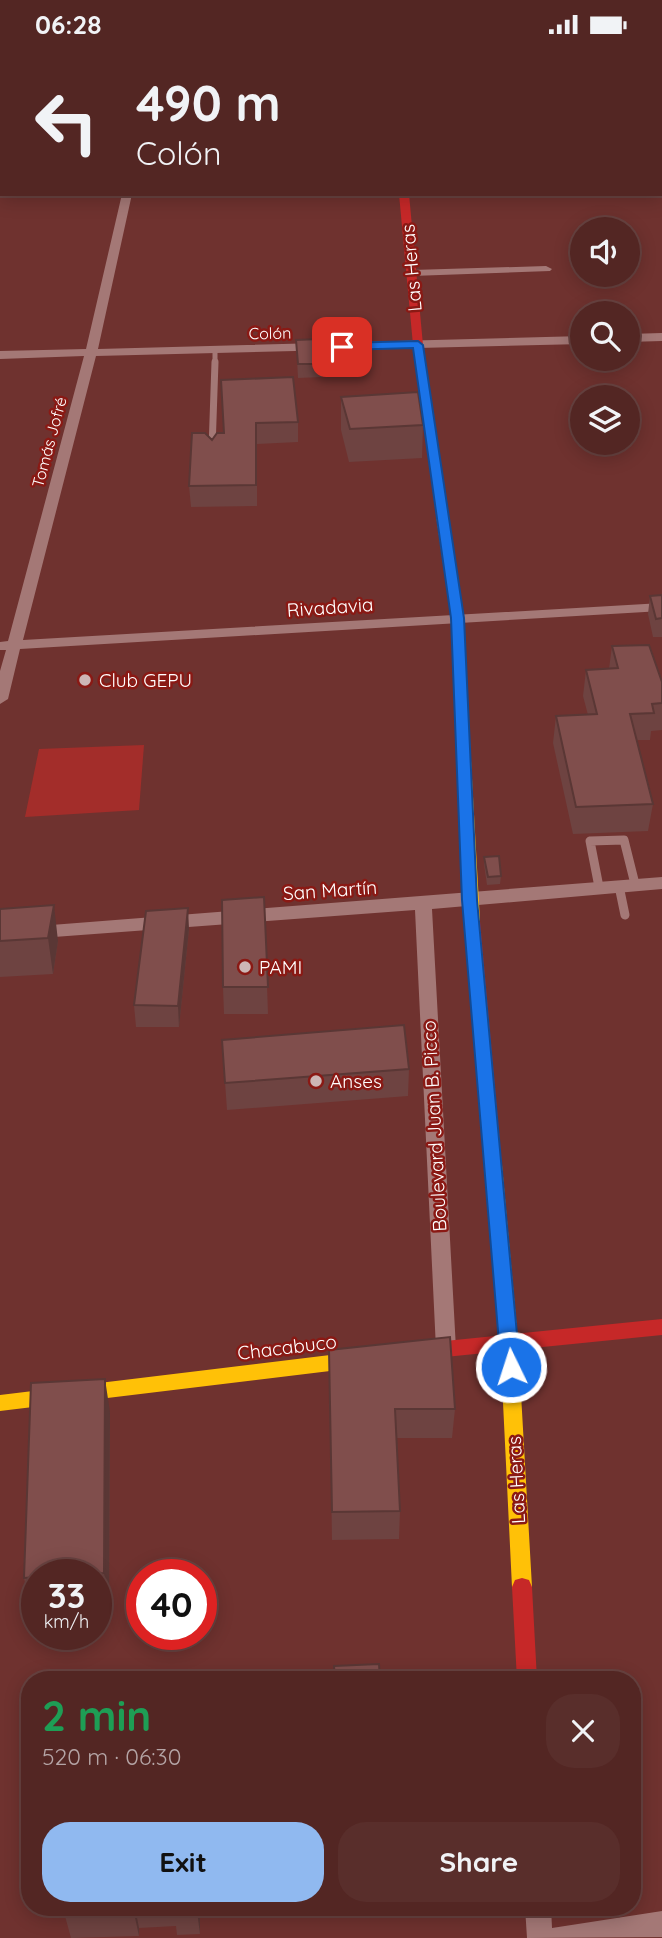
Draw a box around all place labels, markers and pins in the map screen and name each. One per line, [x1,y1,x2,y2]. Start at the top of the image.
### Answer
pin [312,317,372,377]
place label: Club GEPU [99,668,192,692]
marker: Club GEPU [77,672,93,688]
place label: PAMI [259,955,302,979]
marker: PAMI [237,959,253,975]
place label: Anses [330,1069,382,1093]
marker: Anses [308,1073,324,1089]

